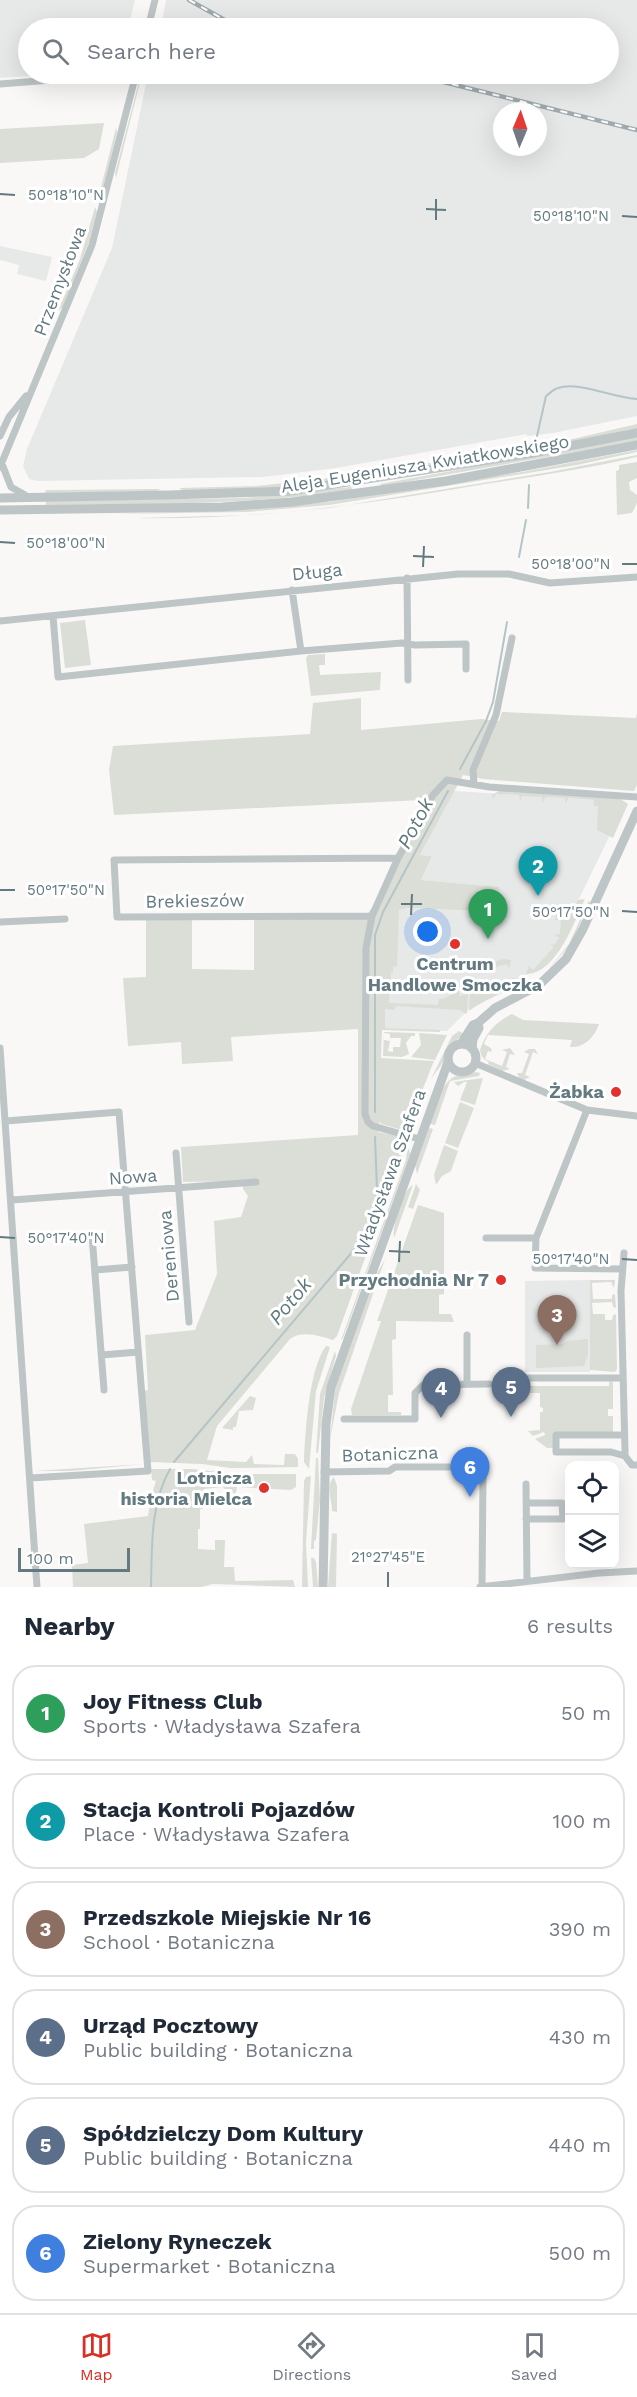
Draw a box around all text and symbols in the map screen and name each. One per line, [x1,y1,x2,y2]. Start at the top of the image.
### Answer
search box [18,18,619,84]
icon: search [39,35,72,68]
text: Search here [87,39,216,64]
north arrow [493,102,547,156]
text: 50°18'10"N [28,186,104,204]
text: 50°18'10"N [533,207,609,225]
street label: Przemysłowa [29,223,90,339]
street label: Aleja Eugeniusza Kwiatkowskiego [279,430,571,497]
text: 50°18'00"N [26,534,106,552]
text: 50°18'00"N [531,555,611,573]
street label: Długa [291,558,343,585]
water label: Potok [392,792,439,853]
pin: 2 [518,846,558,896]
text: 50°17'50"N [27,881,105,899]
street label: Brekieszów [145,889,245,912]
pin: 1 [468,890,508,939]
text: 50°17'50"N [532,903,610,921]
your location [413,917,442,946]
marker: Centrum Handlowe Smoczka [448,937,462,951]
place label: Centrum Handlowe Smoczka [368,953,543,995]
place label: Żabka [549,1081,605,1102]
marker: Żabka [609,1085,623,1099]
street label: Władysława Szafera [349,1086,430,1259]
street label: Nowa [108,1164,158,1189]
street label: Dereniowa [154,1209,183,1303]
text: 50°17'40"N [28,1229,104,1247]
text: 50°17'40"N [533,1250,609,1268]
place label: Przychodnia Nr 7 [338,1269,489,1290]
water label: Potok [263,1272,317,1330]
marker: Przychodnia Nr 7 [494,1273,508,1287]
pin: 3 [538,1296,576,1345]
pin: 4 [422,1368,460,1418]
pin: 5 [492,1368,530,1417]
street label: Botaniczna [341,1441,439,1466]
pin: 6 [450,1448,490,1497]
map controls [565,1461,619,1569]
button: locate [565,1461,619,1515]
place label: Lotnicza historia Mielca [120,1467,253,1509]
marker: Lotnicza historia Mielca [257,1481,271,1495]
button: layers [565,1515,619,1569]
scale bar [18,1545,130,1572]
text: 21°27'45"E [351,1548,425,1566]
text: 100 m [27,1549,74,1568]
text: Nearby [24,1611,115,1641]
text: 6 results [527,1614,613,1638]
text: Joy Fitness Club [83,1689,262,1714]
text: 1 [41,1701,50,1725]
text: 50 m [561,1701,611,1725]
text: Sports · Władysława Szafera [83,1714,361,1738]
text: Stacja Kontroli Pojazdów [83,1797,355,1822]
text: 2 [40,1809,51,1833]
text: 100 m [552,1809,611,1833]
text: Place · Władysława Szafera [83,1822,349,1846]
text: Przedszkole Miejskie Nr 16 [83,1905,371,1930]
text: 3 [40,1917,51,1941]
text: 390 m [549,1917,611,1941]
text: School · Botaniczna [83,1930,275,1954]
text: Urząd Pocztowy [83,2013,258,2038]
text: 4 [39,2025,52,2049]
text: 430 m [549,2025,611,2049]
text: Public building · Botaniczna [83,2038,353,2062]
text: Spółdzielczy Dom Kultury [83,2121,363,2146]
text: 5 [40,2133,51,2157]
text: 440 m [548,2133,611,2157]
text: Public building · Botaniczna [83,2146,353,2170]
text: Zielony Ryneczek [83,2229,272,2254]
text: 6 [39,2241,52,2265]
text: 500 m [549,2241,611,2265]
text: Supermarket · Botaniczna [83,2254,335,2278]
tab: Map [80,2329,113,2384]
tab: Directions [272,2329,351,2384]
tab: Saved [511,2329,557,2384]

